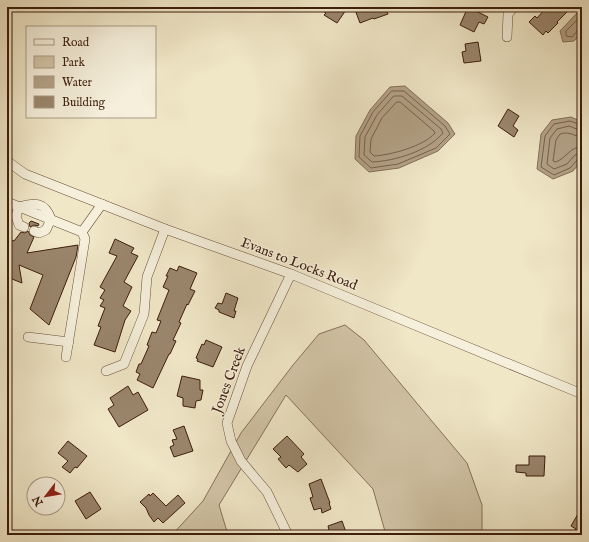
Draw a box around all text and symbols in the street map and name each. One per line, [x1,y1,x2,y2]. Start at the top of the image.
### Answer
legend [26,26,156,118]
text: Road [62,35,90,50]
text: Park [62,55,85,70]
text: Water [62,75,93,90]
text: Building [62,95,106,110]
street label: Evans to Locks Road [238,233,360,295]
street label: Jones Creek [207,344,250,418]
north arrow [26,476,66,516]
text: N [30,493,47,509]

